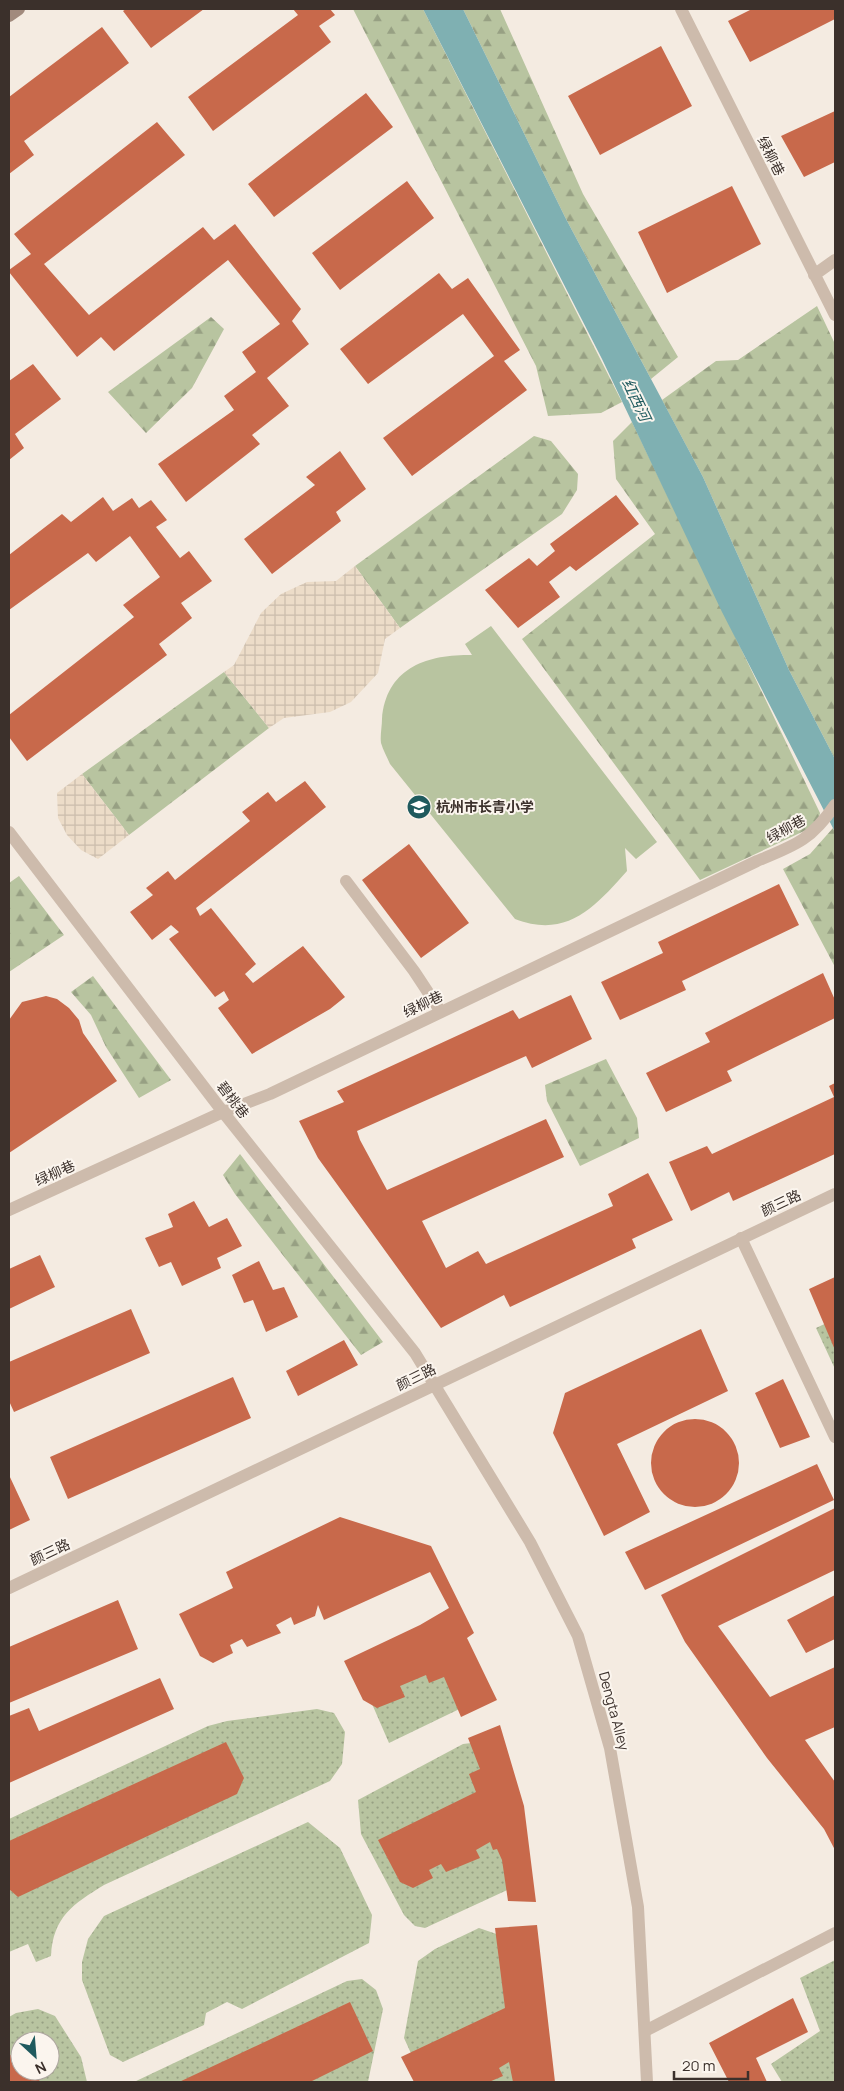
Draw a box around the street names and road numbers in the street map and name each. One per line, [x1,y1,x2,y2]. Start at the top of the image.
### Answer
street label: 绿柳巷 [753,133,789,179]
street label: 绿柳巷 [763,810,809,847]
street label: 绿柳巷 [400,986,446,1021]
street label: 碧桃巷 [213,1077,254,1122]
street label: 绿柳巷 [32,1155,78,1190]
street label: 颜三路 [758,1185,804,1220]
street label: 颜三路 [393,1359,439,1394]
street label: 颜三路 [27,1534,73,1569]
street label: Dengta Alley [595,1669,634,1753]

